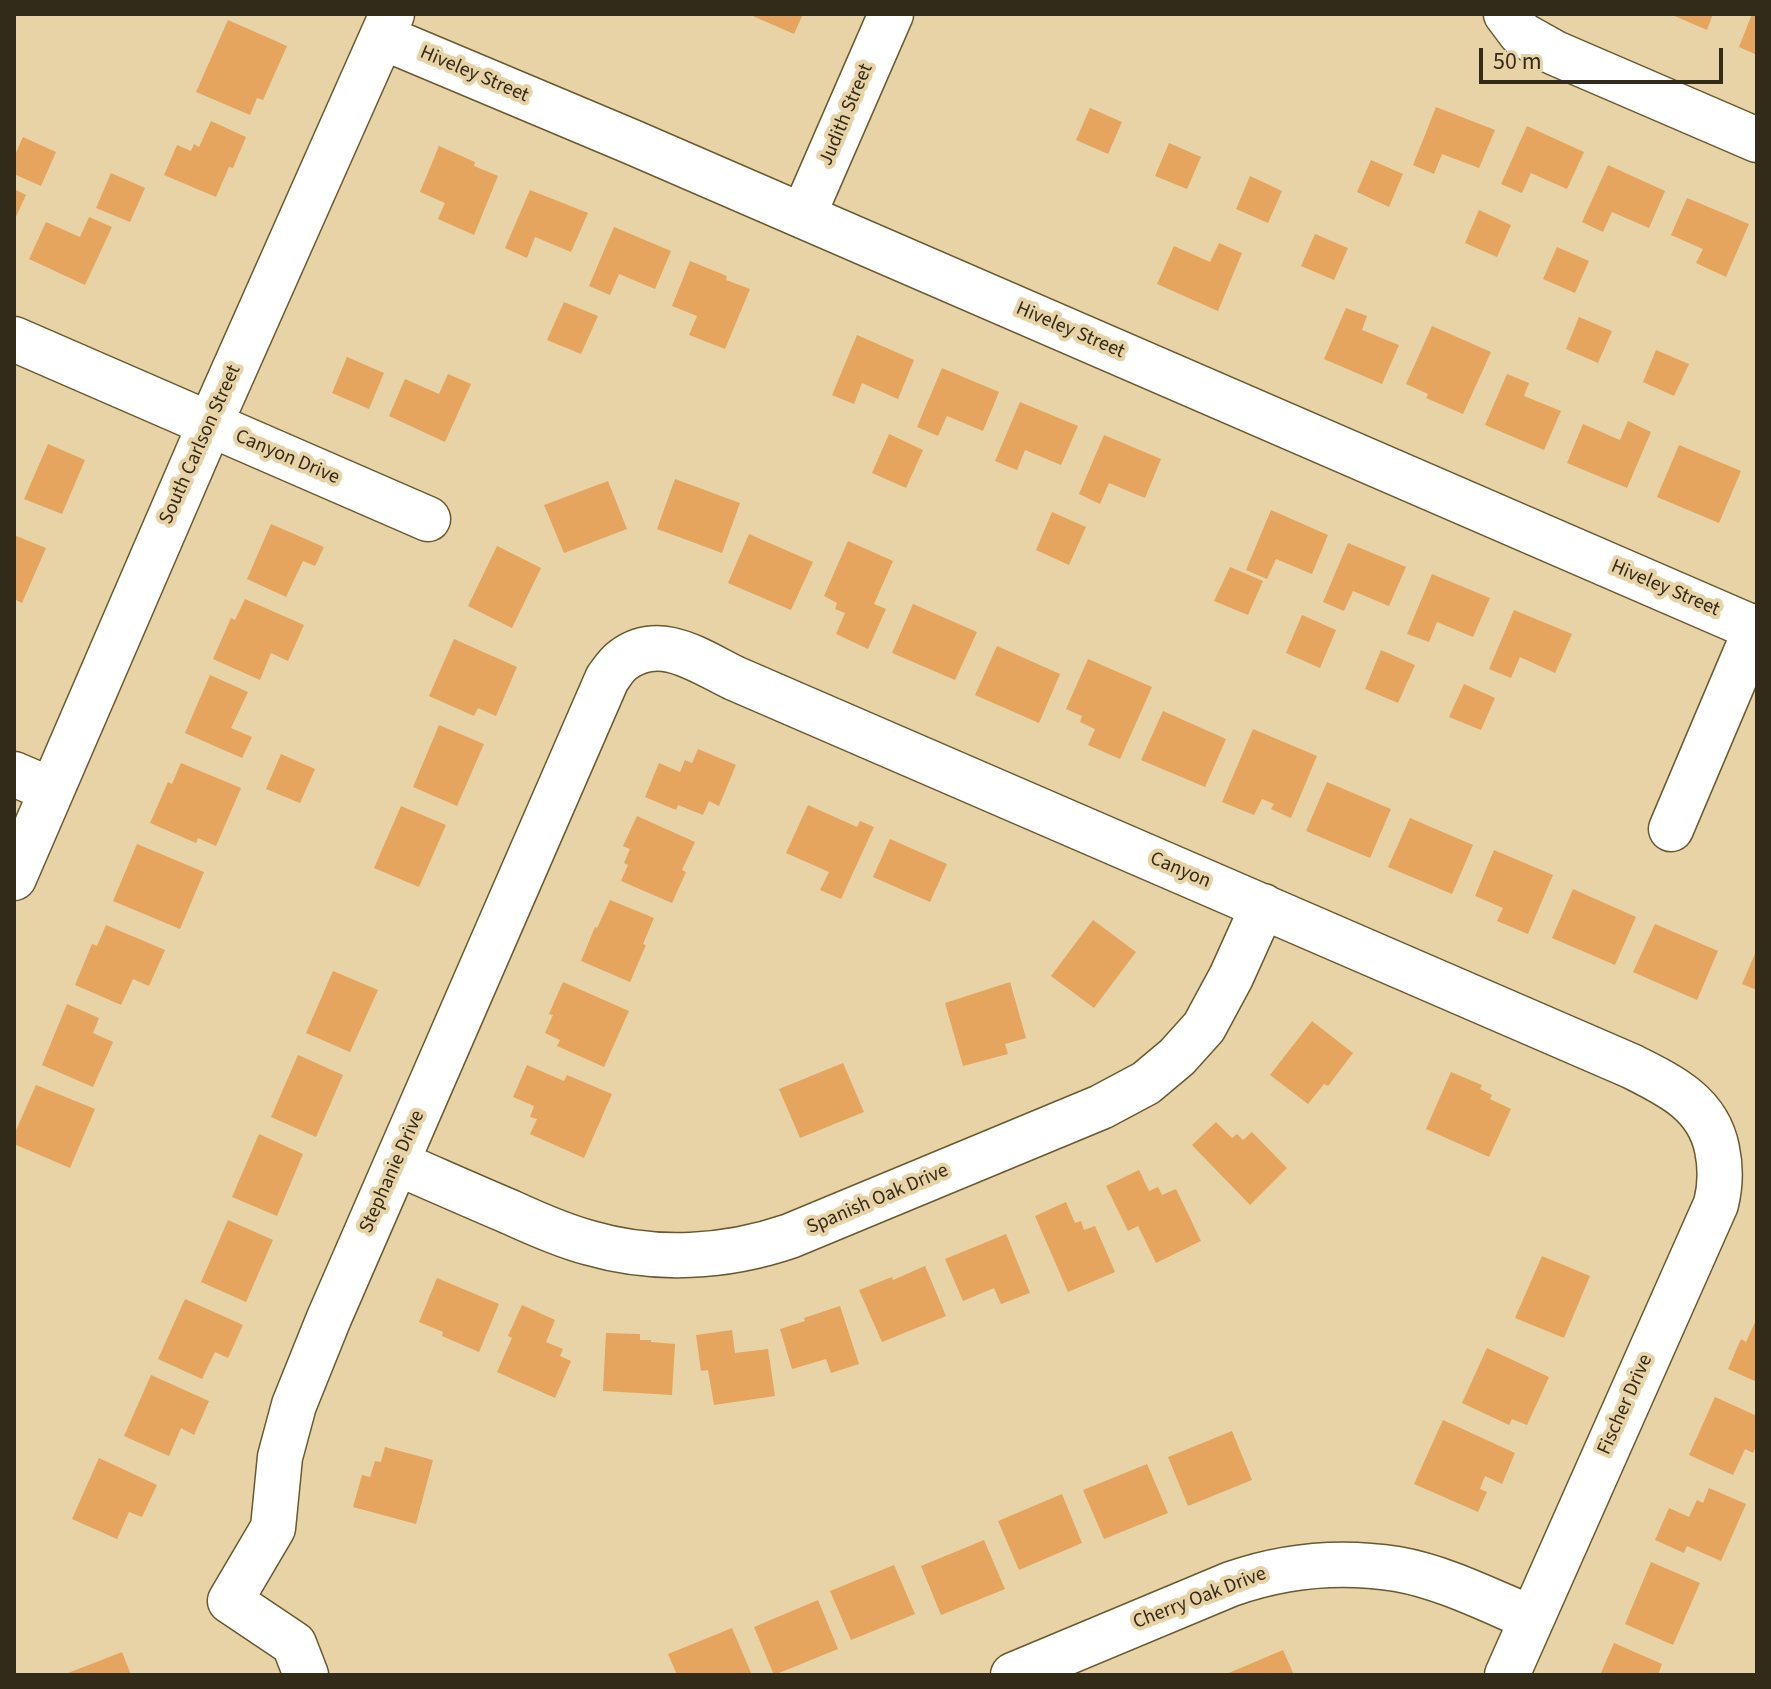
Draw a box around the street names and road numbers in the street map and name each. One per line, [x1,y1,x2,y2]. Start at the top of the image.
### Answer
street label: Hiveley Street [416,41,532,109]
street label: Judith Street [815,60,879,170]
street label: Hiveley Street [1012,297,1128,365]
street label: South Carlson Street [155,362,247,528]
street label: Canyon Drive [231,425,343,491]
street label: Hiveley Street [1607,555,1723,623]
street label: Canyon [1146,848,1214,894]
street label: Stephanie Drive [355,1107,431,1237]
street label: Spanish Oak Drive [804,1159,952,1241]
street label: Fischer Drive [1593,1351,1659,1459]
street label: Cherry Oak Drive [1130,1563,1270,1635]

